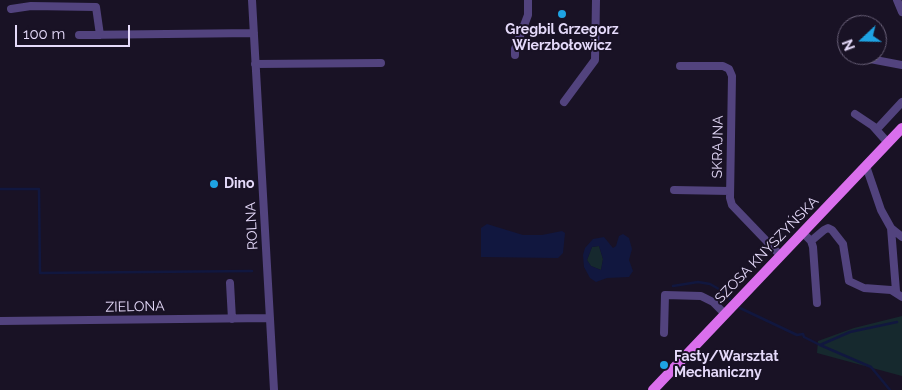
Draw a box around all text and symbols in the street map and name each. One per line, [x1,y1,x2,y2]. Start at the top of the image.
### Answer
marker: Gregbil Grzegorz Wierzbołowicz [556,8,568,20]
scale bar [18,15,132,47]
north arrow [837,15,887,65]
place label: Gregbil Grzegorz Wierzbołowicz [505,22,619,54]
text: 100 m [23,25,65,43]
text: N [840,37,858,53]
street label: SKRAJNA [709,115,727,179]
place label: Dino [224,176,255,192]
marker: Dino [208,178,220,190]
street label: SZOSA KNYSZYŃSKA [712,193,822,307]
street label: ROLNA [242,202,262,250]
street label: ZIELONA [105,298,165,316]
place label: Fasty/Warsztat Mechaniczny [674,349,779,382]
marker: Fasty/Warsztat Mechaniczny [658,359,670,371]

